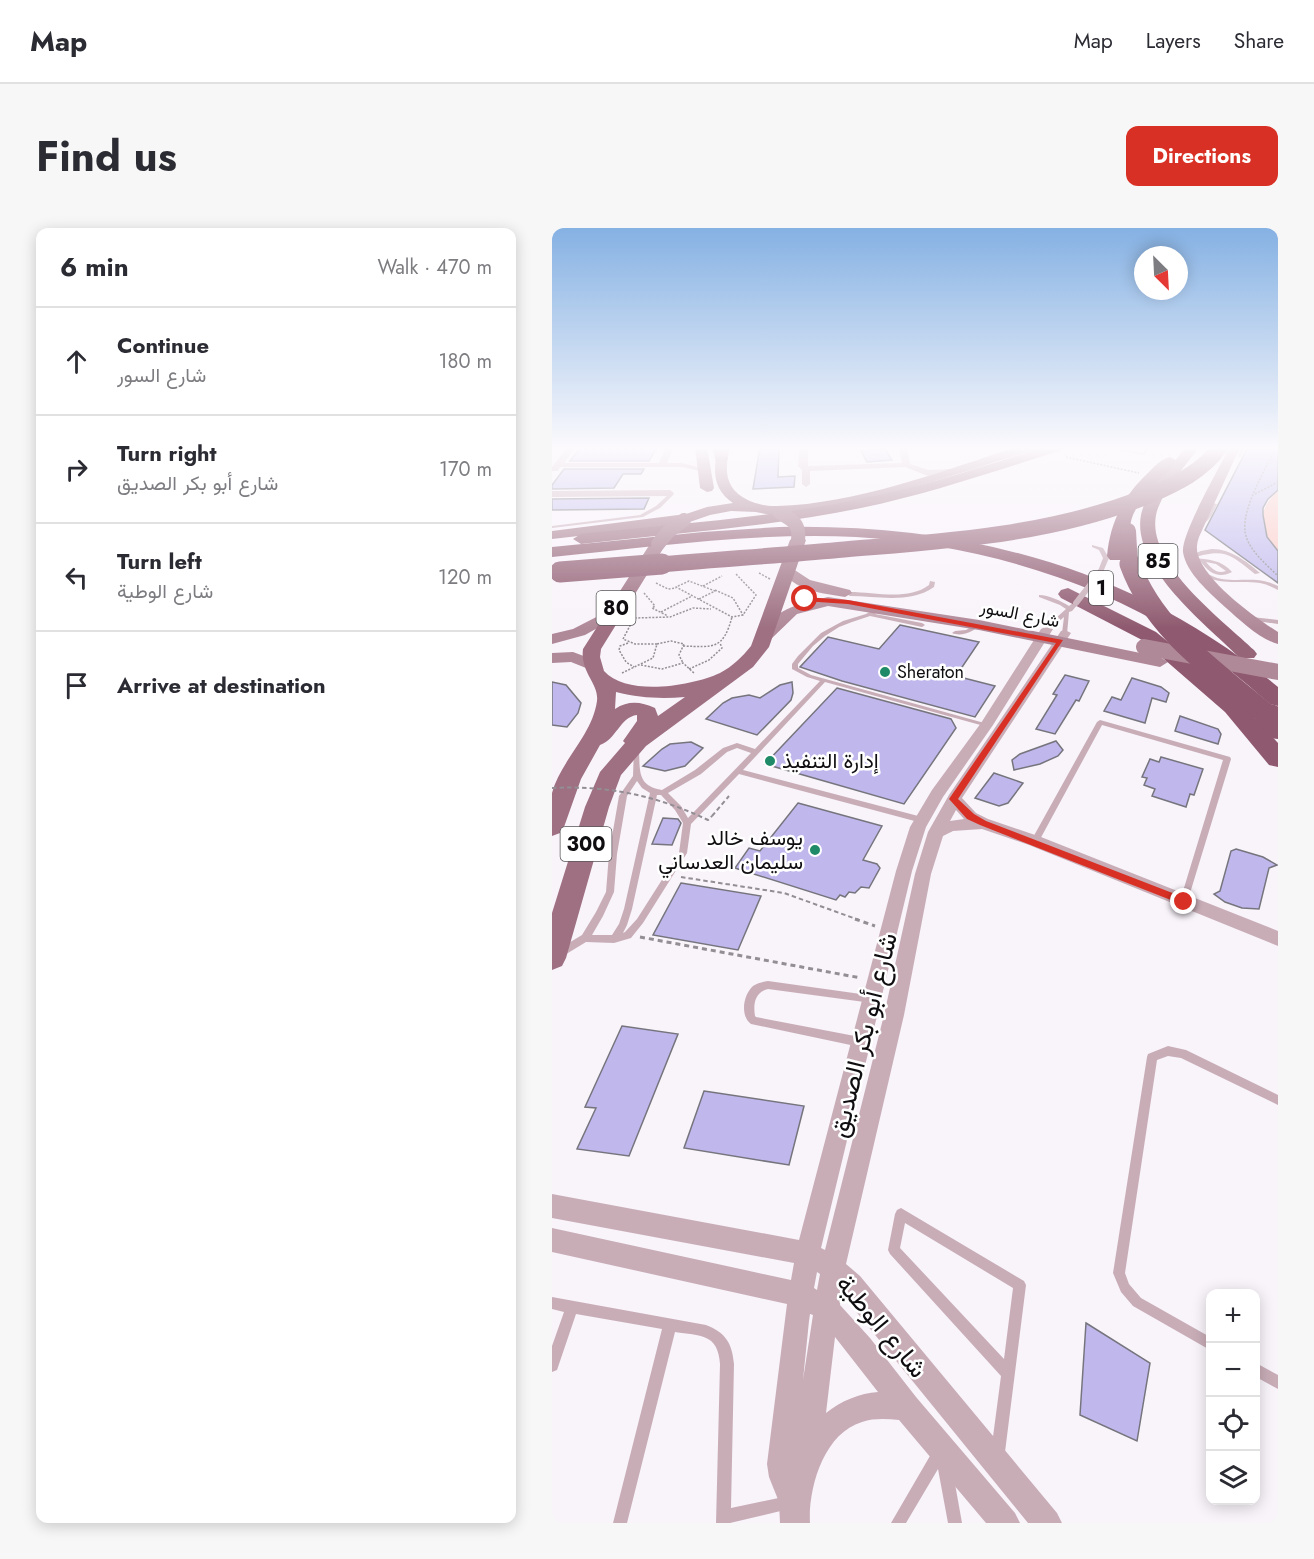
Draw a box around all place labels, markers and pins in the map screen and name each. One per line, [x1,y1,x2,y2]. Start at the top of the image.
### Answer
place label: Sheraton [897,659,964,685]
marker: Sheraton [878,665,892,679]
place label: إدارة التنفيذ [782,746,879,776]
marker: إدارة التنفيذ [763,754,777,768]
place label: يوسف خالد سليمان العدساني [658,823,803,879]
marker: يوسف خالد سليمان العدساني [808,843,822,857]

